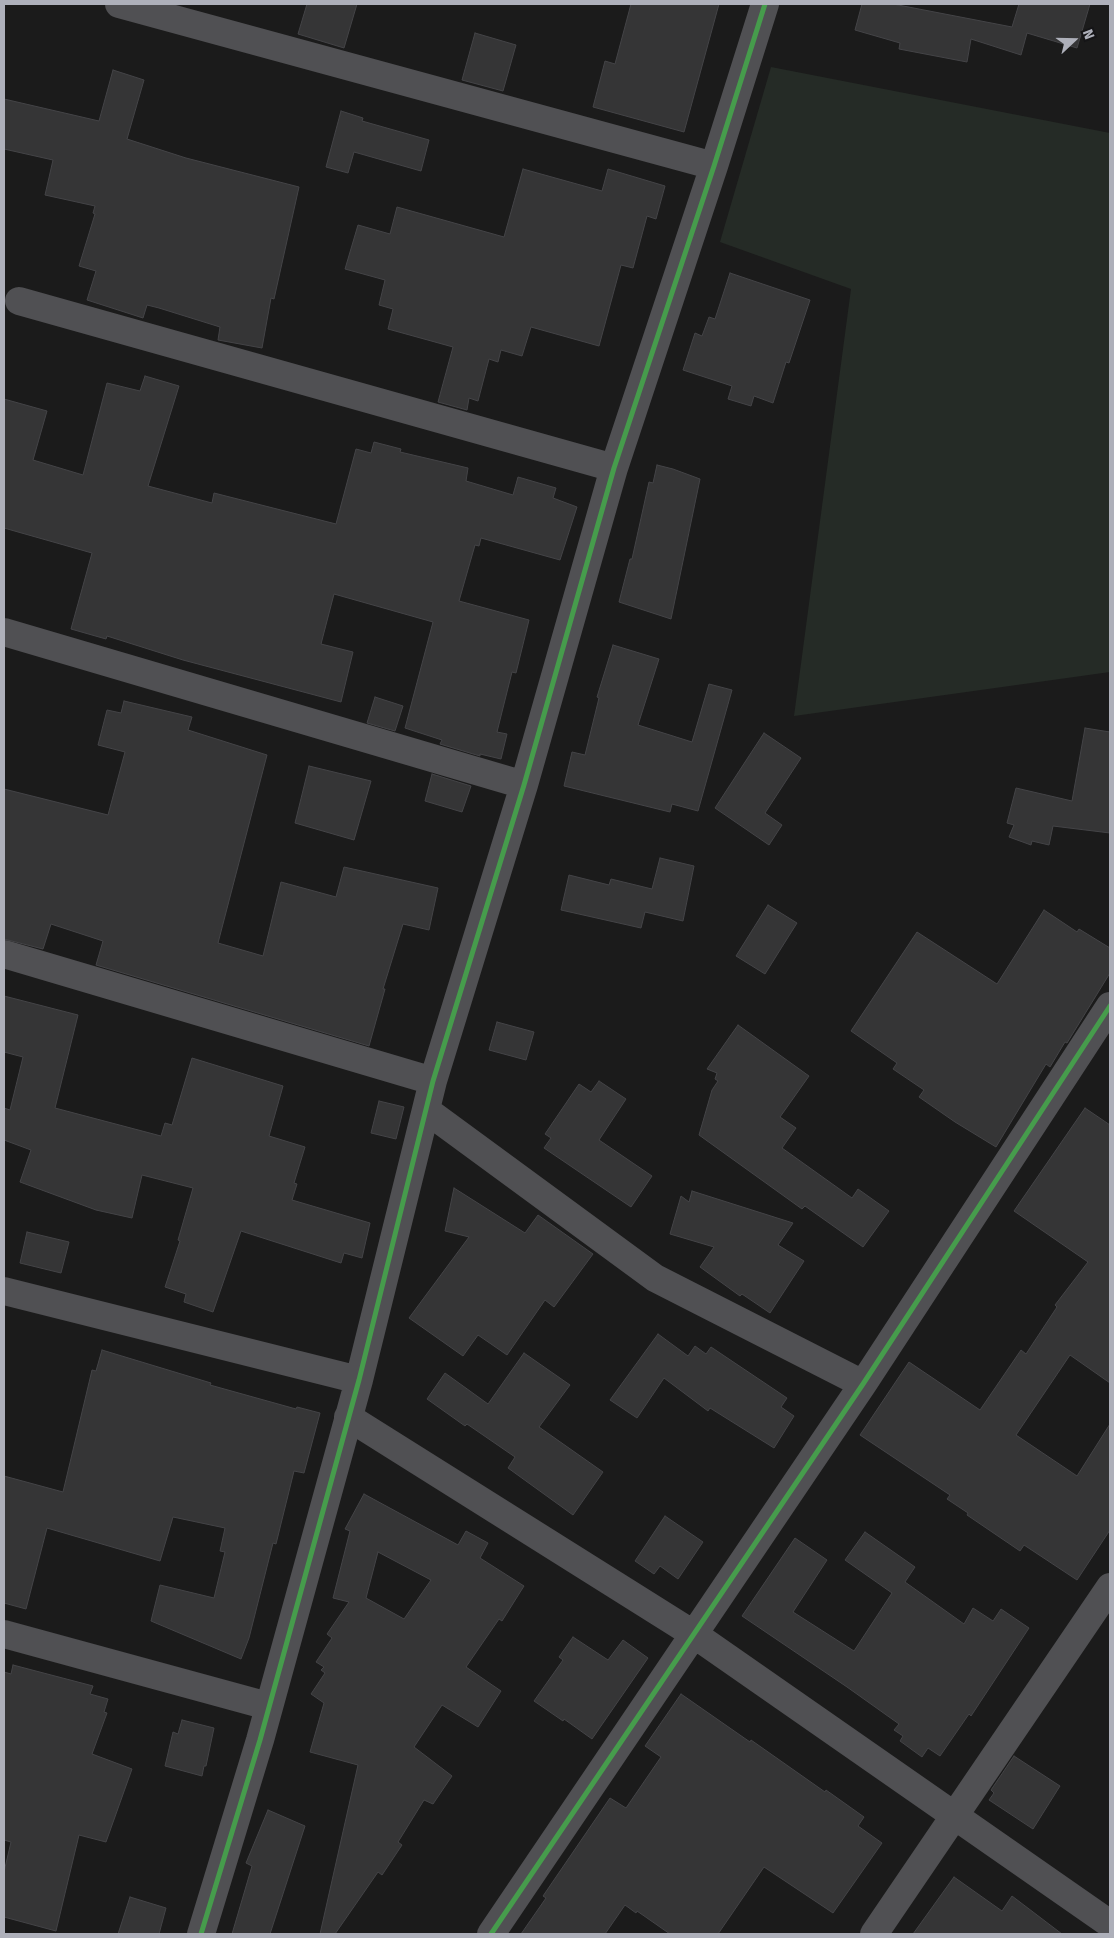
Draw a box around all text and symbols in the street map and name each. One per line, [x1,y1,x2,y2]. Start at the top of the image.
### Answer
north arrow [1049,15,1099,65]
text: N [1079,27,1098,42]

